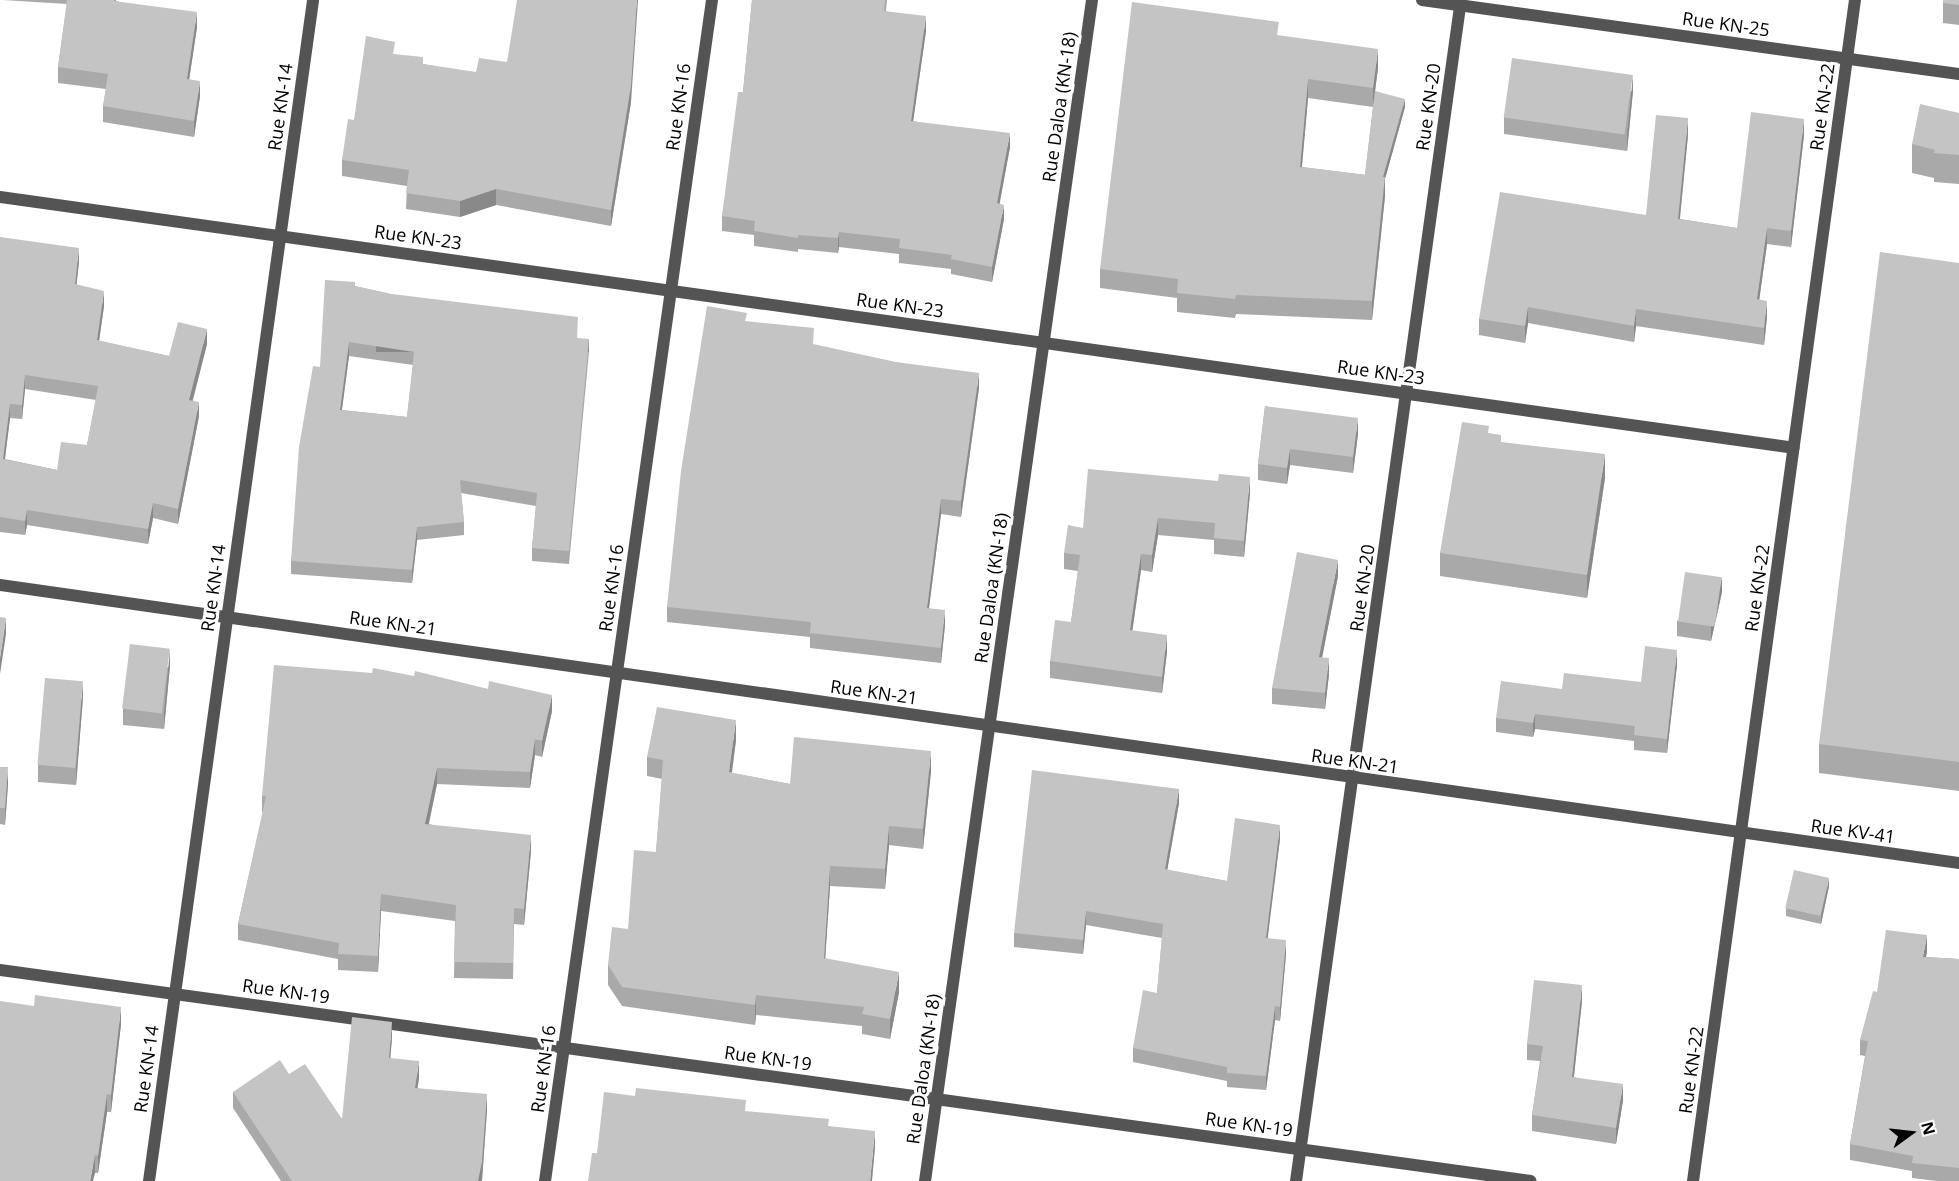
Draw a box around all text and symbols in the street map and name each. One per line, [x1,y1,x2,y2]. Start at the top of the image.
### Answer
street label: Rue KN-25 [1681,7,1771,41]
street label: Rue Daloa (KN-18) [1038,30,1080,184]
street label: Rue KN-14 [263,62,297,152]
street label: Rue KN-16 [661,62,695,152]
street label: Rue KN-20 [1411,62,1445,152]
street label: Rue KN-22 [1805,62,1839,152]
street label: Rue KN-23 [373,220,463,254]
street label: Rue KN-23 [855,288,945,322]
street label: Rue KN-23 [1336,355,1426,389]
street label: Rue Daloa (KN-18) [970,511,1012,665]
street label: Rue KN-14 [196,543,230,633]
street label: Rue KN-16 [594,543,628,633]
street label: Rue KN-20 [1345,543,1379,633]
street label: Rue KN-22 [1740,543,1774,633]
street label: Rue KN-21 [348,606,438,640]
street label: Rue KN-21 [829,675,919,709]
street label: Rue KN-21 [1310,744,1400,778]
street label: Rue KV-41 [1809,814,1897,848]
street label: Rue KN-19 [241,974,331,1008]
street label: Rue Daloa (KN-18) [902,992,944,1146]
street label: Rue KN-14 [129,1024,163,1114]
street label: Rue KN-16 [526,1024,560,1114]
street label: Rue KN-22 [1674,1025,1708,1115]
street label: Rue KN-19 [723,1041,813,1075]
north arrow [1881,1103,1941,1163]
street label: Rue KN-19 [1204,1107,1294,1141]
text: N [1916,1119,1941,1137]

